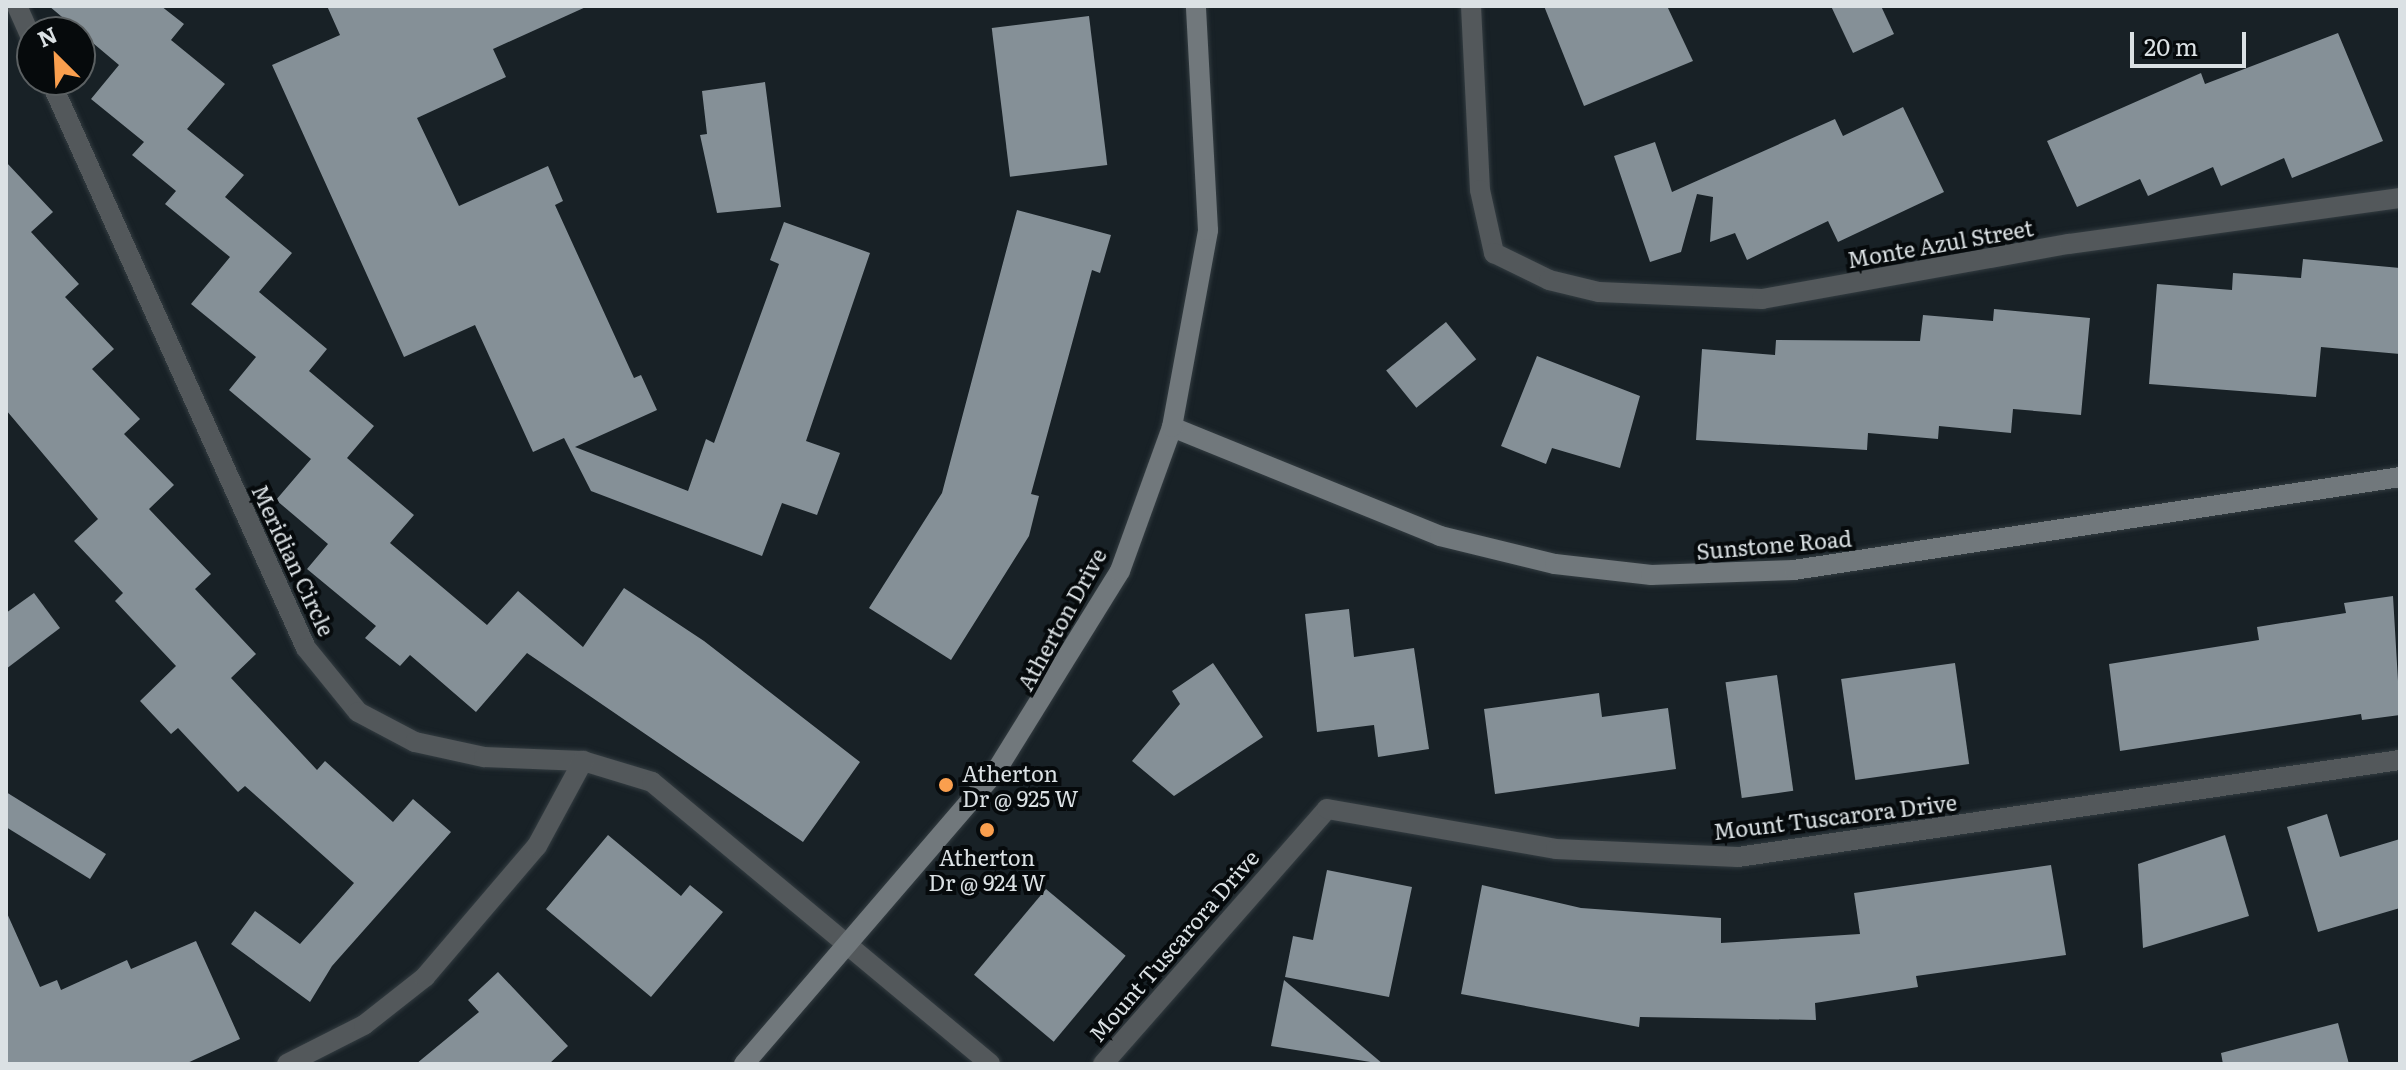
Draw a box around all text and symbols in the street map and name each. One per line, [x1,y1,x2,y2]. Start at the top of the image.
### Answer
north arrow [16,16,96,96]
scale bar [2134,16,2250,66]
text: N [32,17,62,54]
text: 20 m [2144,28,2198,63]
street label: Monte Azul Street [1845,214,2035,272]
street label: Meridian Circle [247,480,341,640]
street label: Sunstone Road [1695,524,1853,564]
street label: Atherton Drive [1011,543,1111,695]
place label: Atherton Dr @ 925 W [962,759,1079,810]
marker: Atherton Dr @ 925 W [937,776,955,794]
street label: Mount Tuscarora Drive [1712,788,1958,844]
marker: Atherton Dr @ 924 W [978,821,996,839]
place label: Atherton Dr @ 924 W [928,843,1046,894]
street label: Mount Tuscarora Drive [1083,844,1263,1046]

